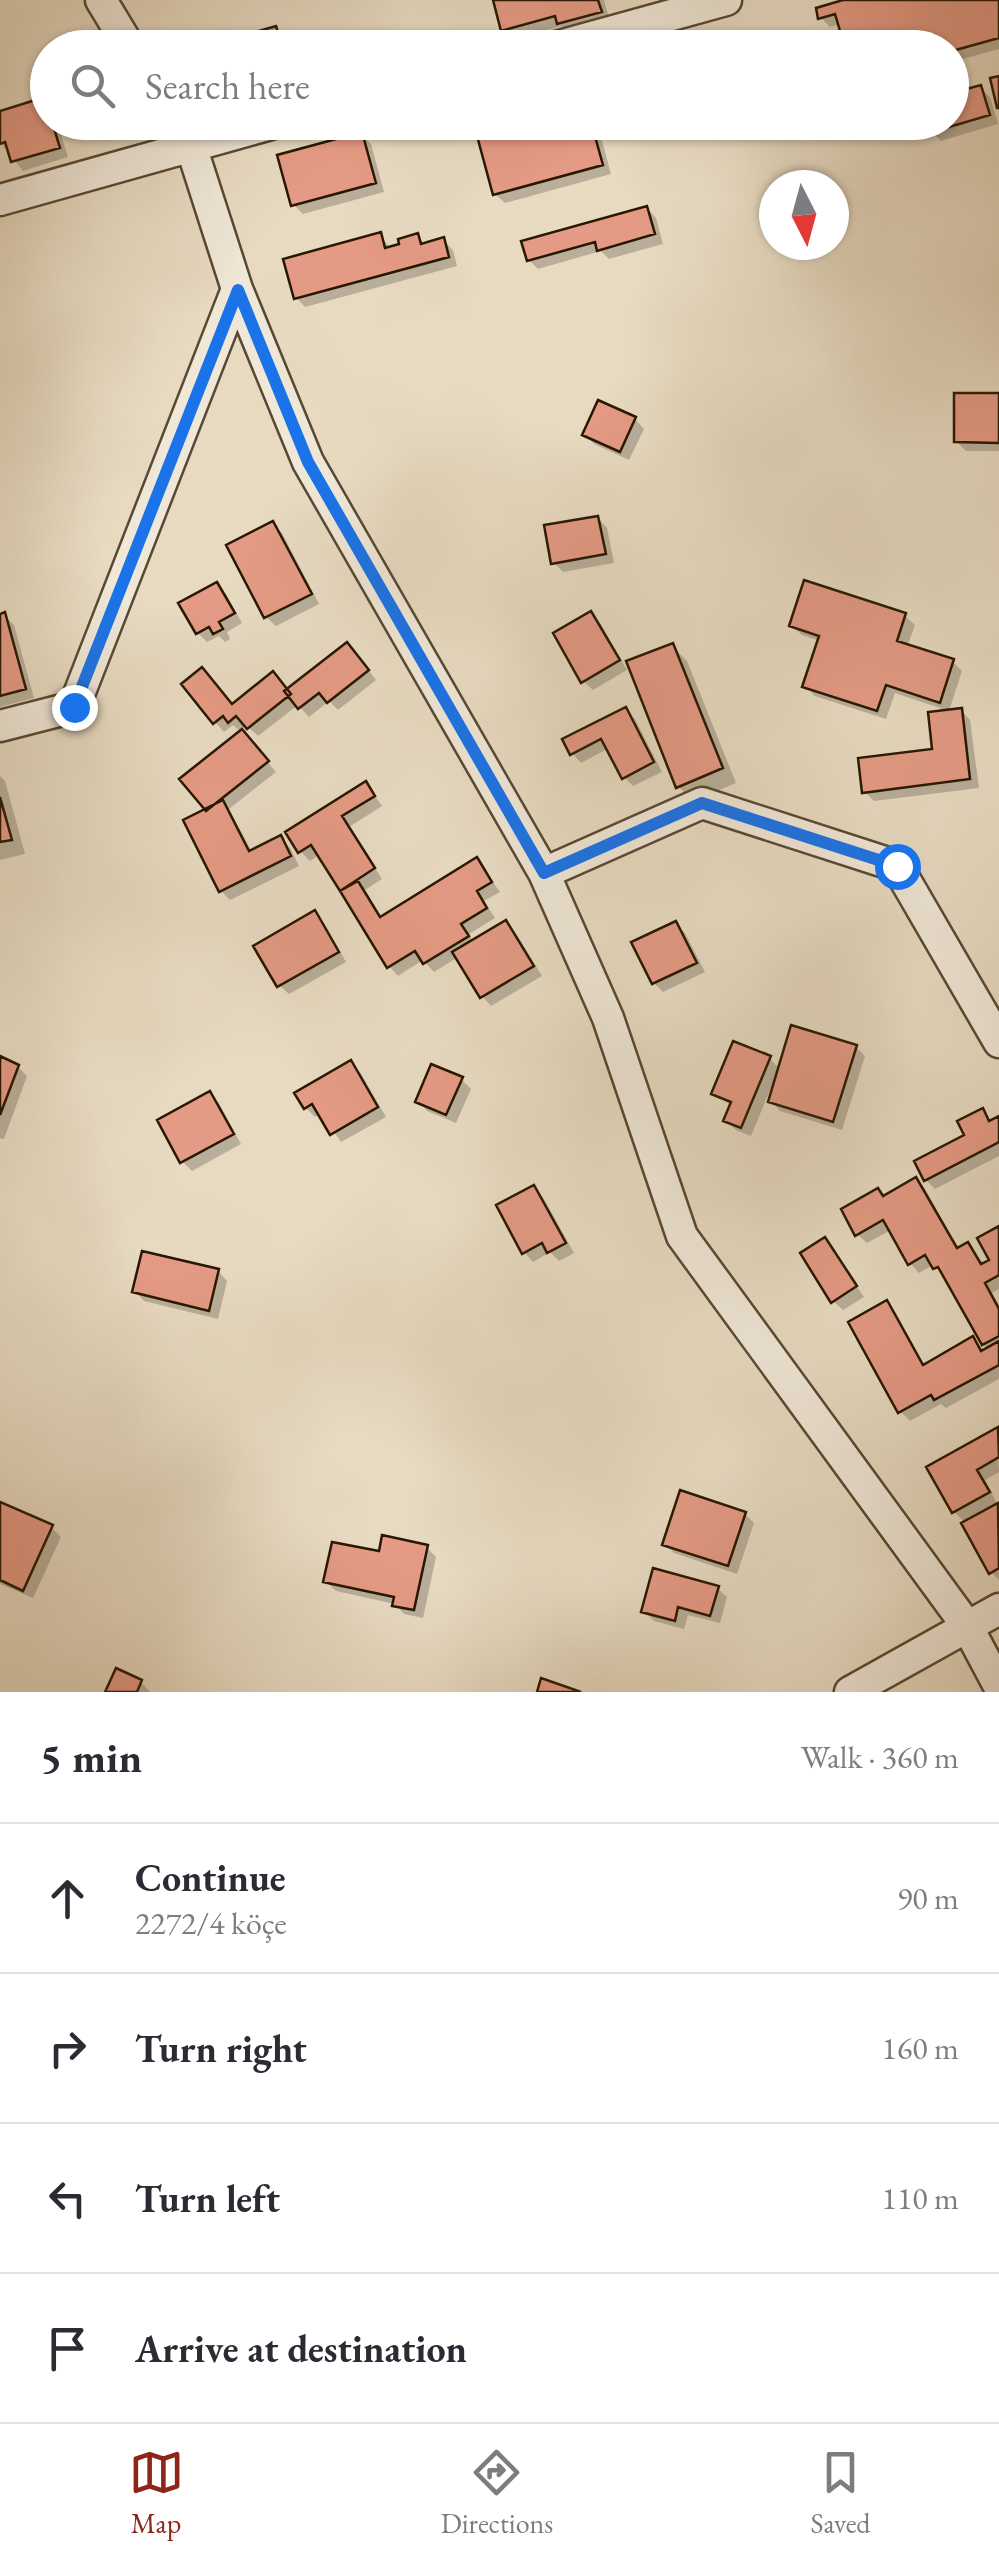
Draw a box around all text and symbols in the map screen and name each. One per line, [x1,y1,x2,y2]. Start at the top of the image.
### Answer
search box [30,30,969,140]
icon: search [65,58,120,113]
text: Search here [145,61,310,110]
north arrow [759,170,849,260]
route end [52,685,98,731]
route start [875,844,921,890]
text: 5 min [40,1730,142,1785]
text: Walk · 360 m [801,1736,959,1778]
text: Continue [135,1853,286,1902]
icon: ahead [40,1871,95,1926]
text: 90 m [897,1877,959,1919]
text: 2272/4 köçe [135,1902,287,1944]
icon: right [40,2021,95,2076]
text: Turn right [135,2024,307,2073]
text: 160 m [882,2027,959,2069]
icon: left [40,2171,95,2226]
text: Turn left [135,2174,280,2223]
text: 110 m [882,2177,959,2219]
icon: arrive [40,2321,95,2376]
text: Arrive at destination [135,2324,467,2373]
tab: Map [129,2445,184,2541]
tab: Directions [441,2445,553,2541]
tab: Saved [810,2445,870,2541]

